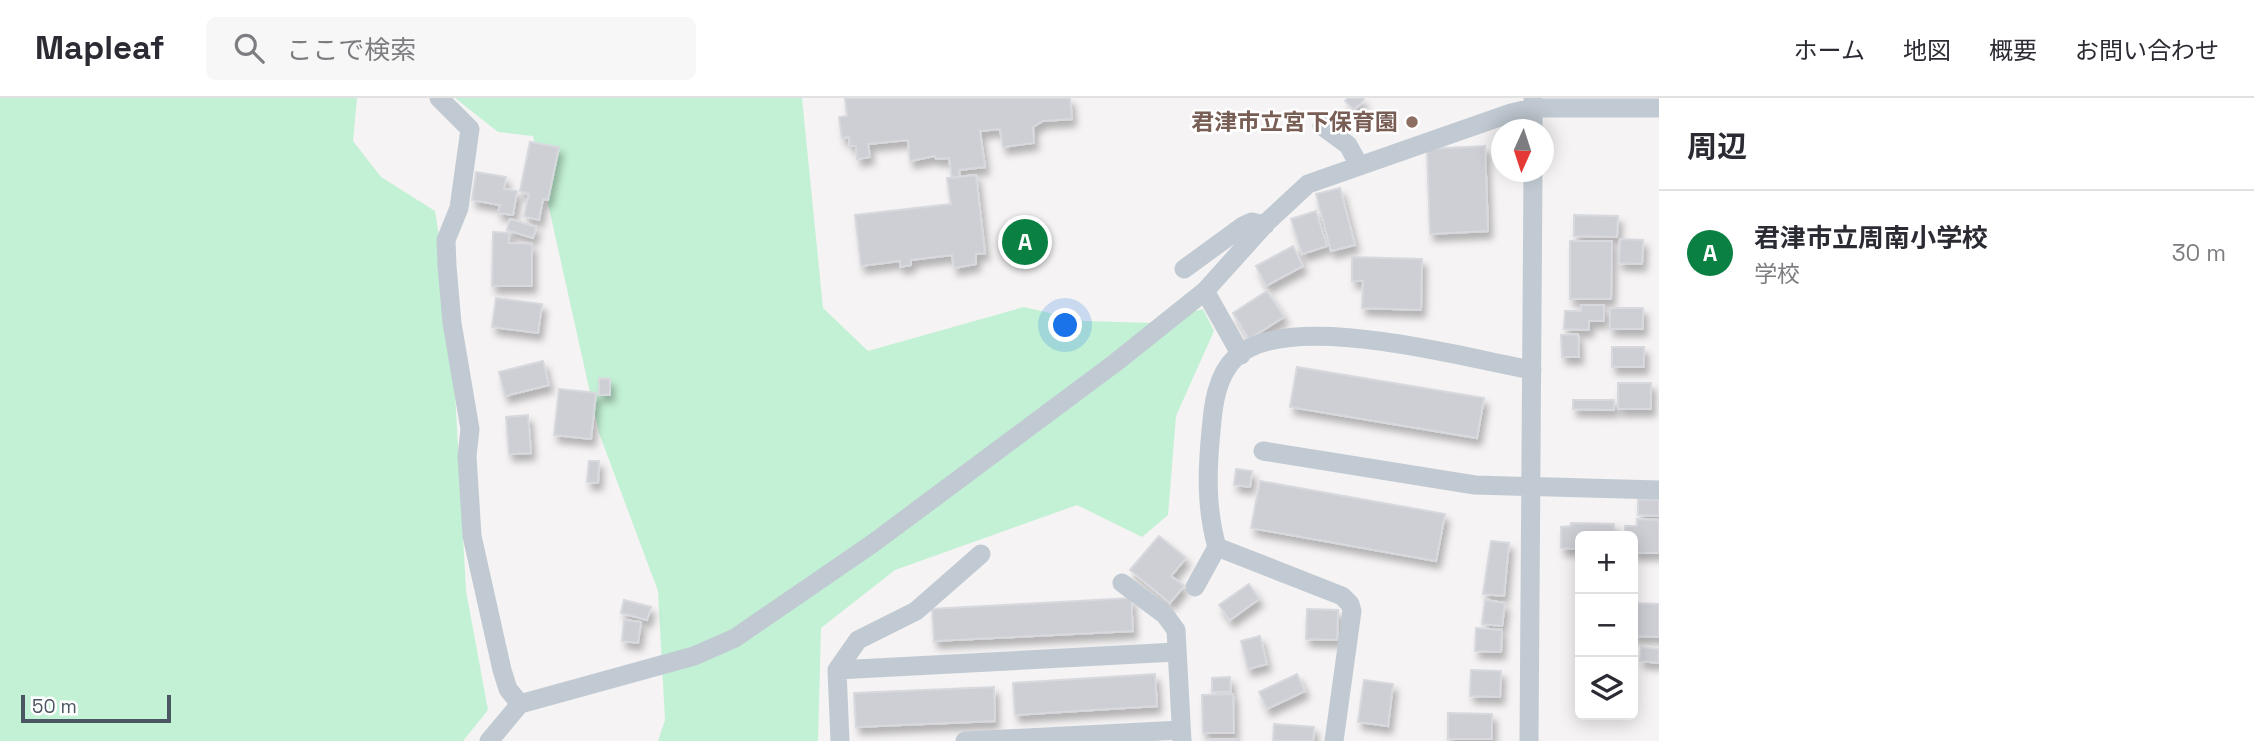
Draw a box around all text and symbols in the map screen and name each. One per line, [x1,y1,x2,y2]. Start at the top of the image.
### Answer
search box [206,17,696,80]
text: Mapleaf [35,27,164,69]
icon: search [230,29,268,67]
text: ここで検索 [286,33,416,67]
text: ホーム [1794,35,1865,66]
text: 地図 [1903,35,1951,66]
text: 概要 [1989,35,2037,66]
text: お問い合わせ [2075,35,2219,66]
place label: 君津市立宮下保育園 [1191,107,1398,137]
marker: 君津市立宮下保育園 [1404,114,1420,130]
north arrow [1491,119,1554,182]
text: 周辺 [1687,127,1747,166]
pin: A [1002,216,1048,268]
text: 君津市立周南小学校 [1754,221,1988,255]
text: A [1703,238,1717,268]
text: 30 m [2172,238,2226,268]
text: 学校 [1754,259,1800,289]
your location [1048,308,1082,342]
map controls [1575,531,1638,720]
button: + [1575,531,1638,594]
button: − [1575,594,1638,657]
button: layers [1575,657,1638,720]
scale bar [21,692,172,724]
text: 50 m [32,694,77,719]

